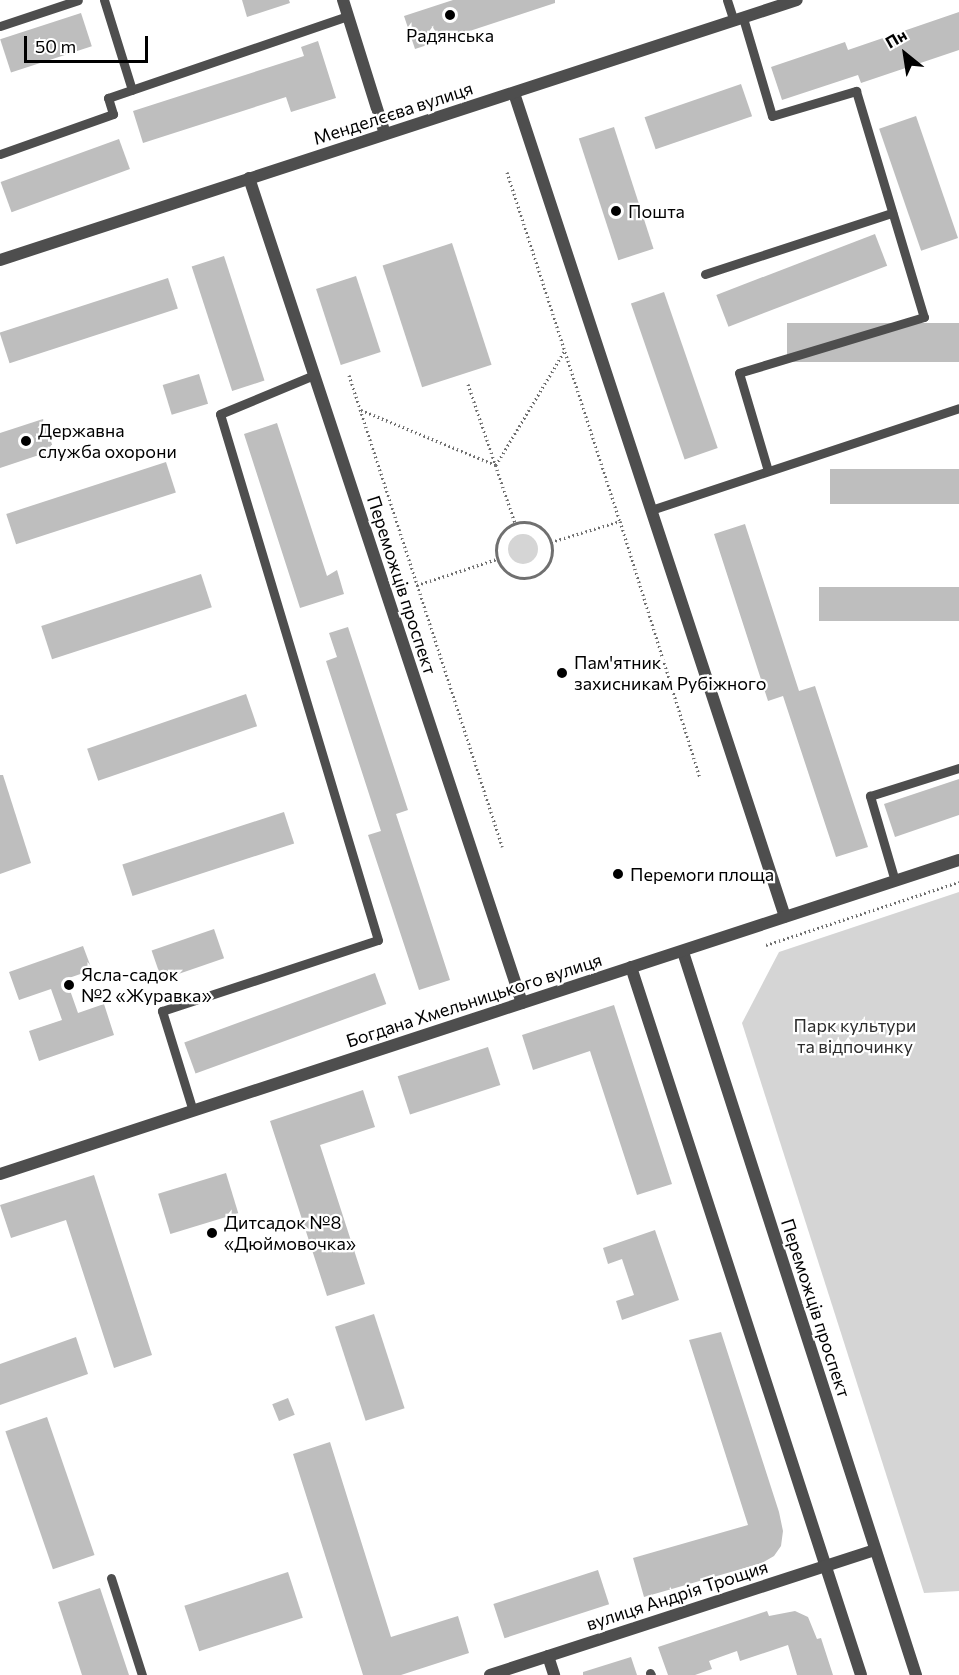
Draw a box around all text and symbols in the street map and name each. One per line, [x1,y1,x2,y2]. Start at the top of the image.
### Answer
marker: Радянська [443,8,457,22]
scale bar [27,24,152,62]
place label: Радянська [406,24,494,46]
north arrow [875,24,935,84]
text: Пн [882,24,910,52]
text: 50 m [35,35,76,57]
street label: Менделєєва вулиця [310,77,476,149]
place label: Пошта [628,200,685,222]
marker: Пошта [609,204,623,218]
place label: Державна служба охорони [38,420,177,462]
marker: Державна служба охорони [19,434,33,448]
street label: Переможців проспект [363,493,441,677]
place label: Пам'ятник захисникам Рубіжного [574,652,767,694]
marker: Пам'ятник захисникам Рубіжного [555,666,569,680]
place label: Перемоги площа [630,863,774,885]
marker: Перемоги площа [611,867,625,881]
street label: Богдана Хмельницького вулиця [343,948,605,1052]
place label: Ясла-садок №2 «Журавка» [81,964,212,1006]
marker: Ясла-садок №2 «Журавка» [62,978,76,992]
park label: Парк культури та відпочинку [794,1015,916,1058]
place label: Дитсадок №8 «Дюймовочка» [224,1212,356,1254]
street label: Переможців проспект [777,1216,855,1400]
marker: Дитсадок №8 «Дюймовочка» [205,1226,219,1240]
street label: вулиця Андрія Трощия [583,1555,771,1635]

